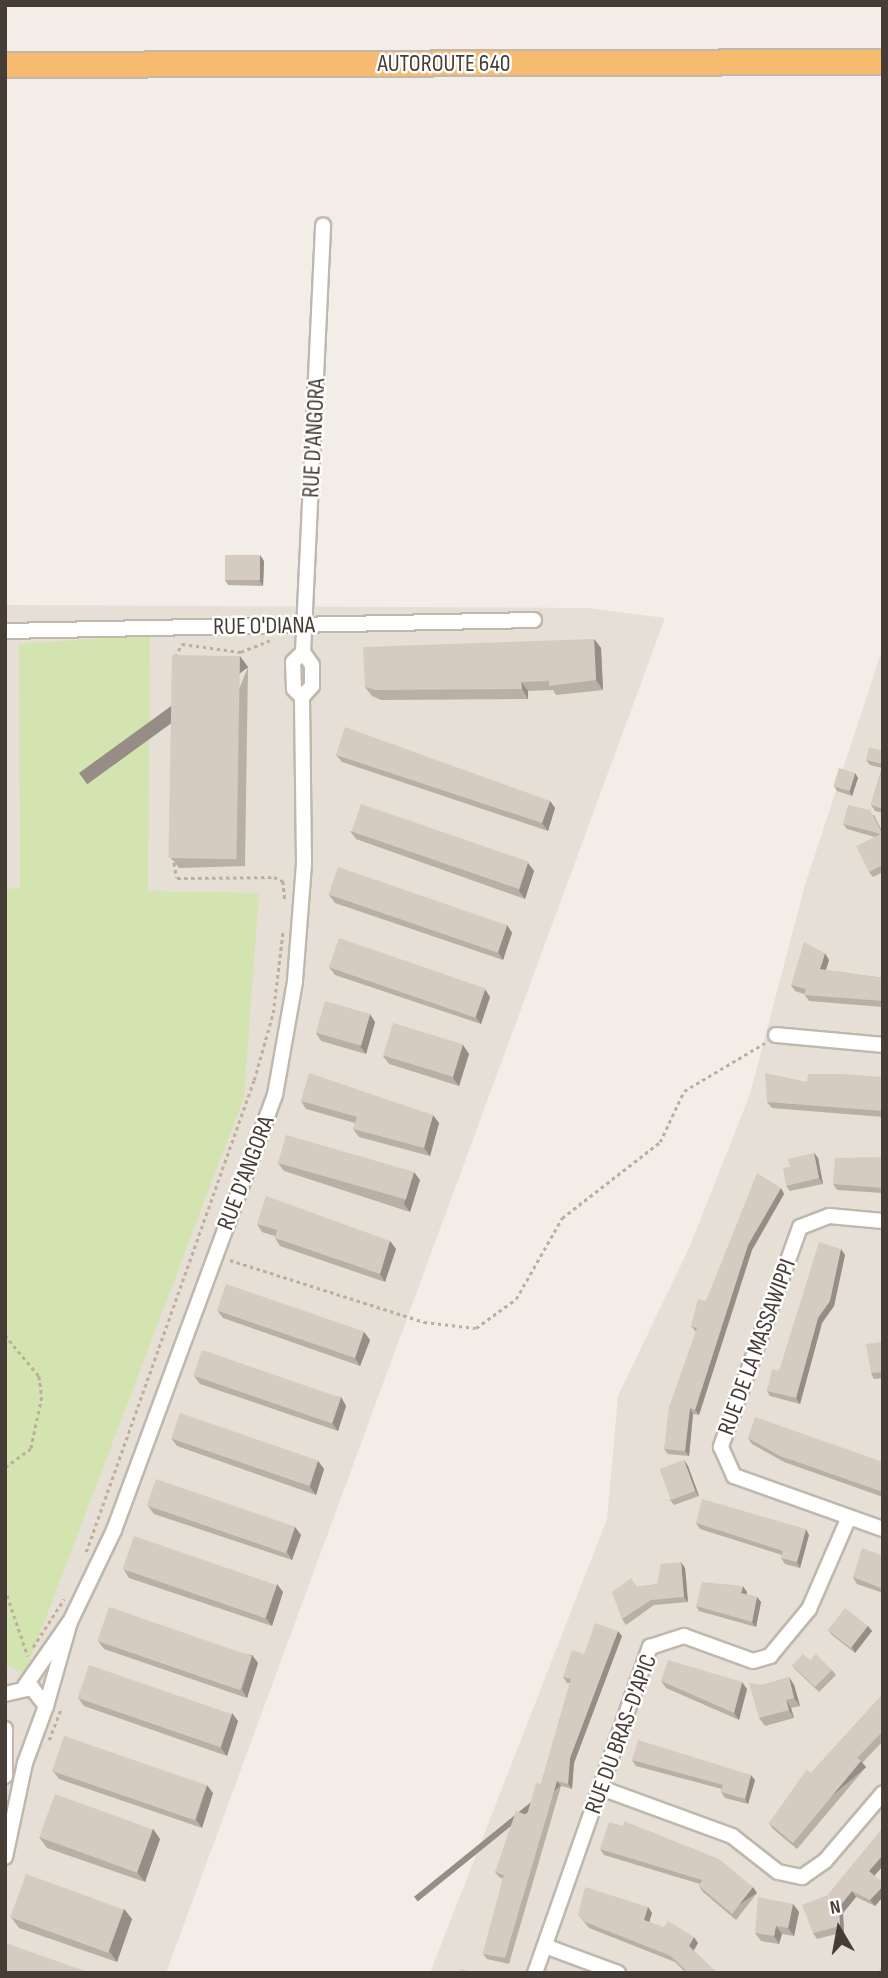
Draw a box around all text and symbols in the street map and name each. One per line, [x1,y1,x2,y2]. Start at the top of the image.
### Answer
street label: AUTOROUTE 640 [378,50,510,78]
street label: RUE D'ANGORA [296,378,332,498]
street label: RUE O'DIANA [213,611,315,641]
street label: RUE D'ANGORA [211,1112,281,1234]
street label: RUE DE LA MASSAWIPPI [712,1255,802,1439]
street label: RUE DU BRAS-D'APIC [579,1650,663,1818]
north arrow [804,1894,874,1964]
text: N [828,1896,842,1920]

